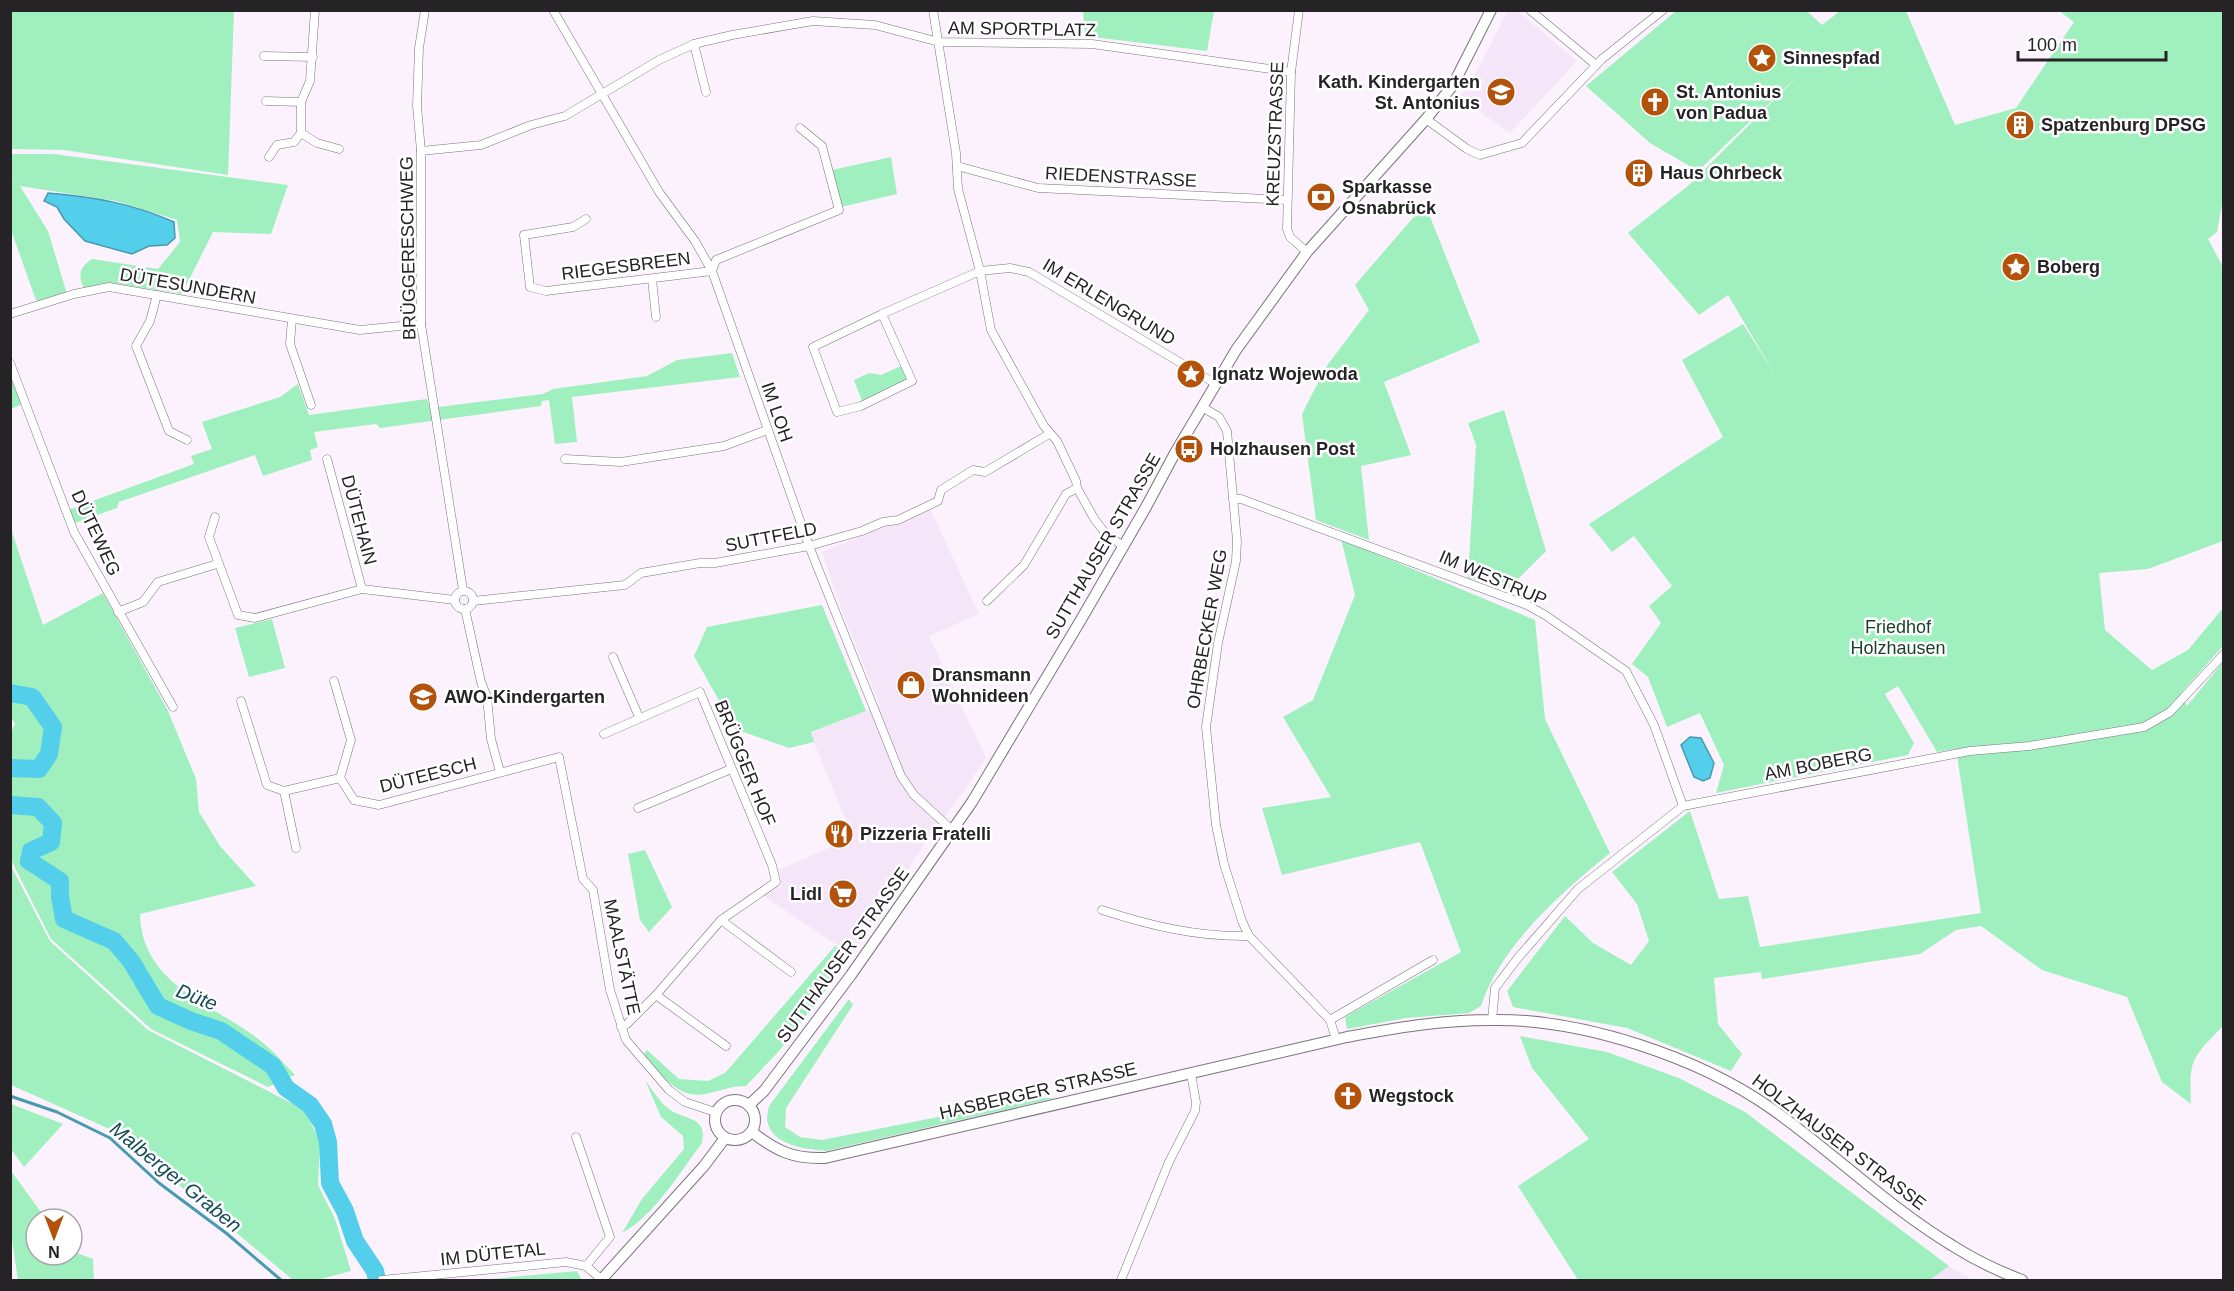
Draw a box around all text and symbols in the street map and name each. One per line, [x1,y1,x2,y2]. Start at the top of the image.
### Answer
street label: AM SPORTPLATZ [948,18,1096,40]
scale bar [2018,24,2166,62]
text: 100 m [2027,35,2077,55]
place icon: Sinnespfad [1746,42,1778,74]
place label: Sinnespfad [1783,48,1880,68]
street label: KREUZSTRASSE [1262,61,1288,207]
place label: Kath. Kindergarten St. Antonius [1318,72,1480,113]
school or university icon: Kath. Kindergarten St. Antonius [1485,76,1517,108]
place label: St. Antonius von Padua [1676,82,1781,123]
church icon: St. Antonius von Padua [1639,86,1671,118]
building icon: Spatzenburg DPSG [2004,109,2036,141]
place label: Spatzenburg DPSG [2041,115,2206,135]
street label: BRÜGGERESCHWEG [396,156,420,340]
building icon: Haus Ohrbeck [1623,157,1655,189]
street label: RIEDENSTRASSE [1045,163,1197,191]
place label: Haus Ohrbeck [1660,163,1783,183]
place label: Sparkasse Osnabrück [1342,177,1437,218]
bank icon: Sparkasse Osnabrück [1305,181,1337,213]
street label: RIEGESBREEN [560,248,692,284]
place icon: Boberg [2000,251,2032,283]
street label: IM ERLENGRUND [1039,255,1179,349]
place label: Boberg [2037,257,2100,277]
street label: DÜTESUNDERN [118,264,258,308]
place icon: Ignatz Wojewoda [1175,358,1207,390]
place label: Ignatz Wojewoda [1212,364,1359,384]
street label: IM LOH [757,379,797,445]
bus stop icon: Holzhausen Post [1173,433,1205,465]
place label: Holzhausen Post [1210,439,1355,459]
street label: SUTTHAUSER STRASSE [1042,450,1164,642]
street label: DÜTEHAIN [337,473,381,567]
street label: DÜTEWEG [67,487,125,579]
street label: SUTTFELD [723,518,819,556]
street label: IM WESTRUP [1436,546,1550,610]
street label: OHRBECKER WEG [1183,547,1231,711]
park label: Friedhof Holzhausen [1850,617,1946,658]
place label: Dransmann Wohnideen [932,665,1031,706]
shop icon: Dransmann Wohnideen [895,669,927,701]
school or university icon: AWO-Kindergarten [407,681,439,713]
place label: AWO-Kindergarten [444,687,605,707]
street label: BRÜGGER HOF [711,697,779,829]
street label: AM BOBERG [1763,744,1873,784]
street label: DÜTEESCH [378,753,478,797]
restaurant icon: Pizzeria Fratelli [823,818,855,850]
place label: Pizzeria Fratelli [860,824,991,844]
street label: SUTTHAUSER STRASSE [773,864,913,1046]
supermarket icon: Lidl [827,878,859,910]
place label: Lidl [790,884,822,904]
street label: MAALSTÄTTE [600,897,644,1017]
water label: Düte [173,979,221,1015]
street label: HASBERGER STRASSE [937,1059,1139,1123]
street label: HOLZHAUSER STRASSE [1748,1070,1930,1214]
church icon: Wegstock [1332,1080,1364,1112]
place label: Wegstock [1369,1086,1455,1106]
water label: Malberger Graben [106,1117,246,1237]
north arrow [24,1207,84,1267]
street label: IM DÜTETAL [439,1239,547,1269]
text: N [48,1243,60,1260]

